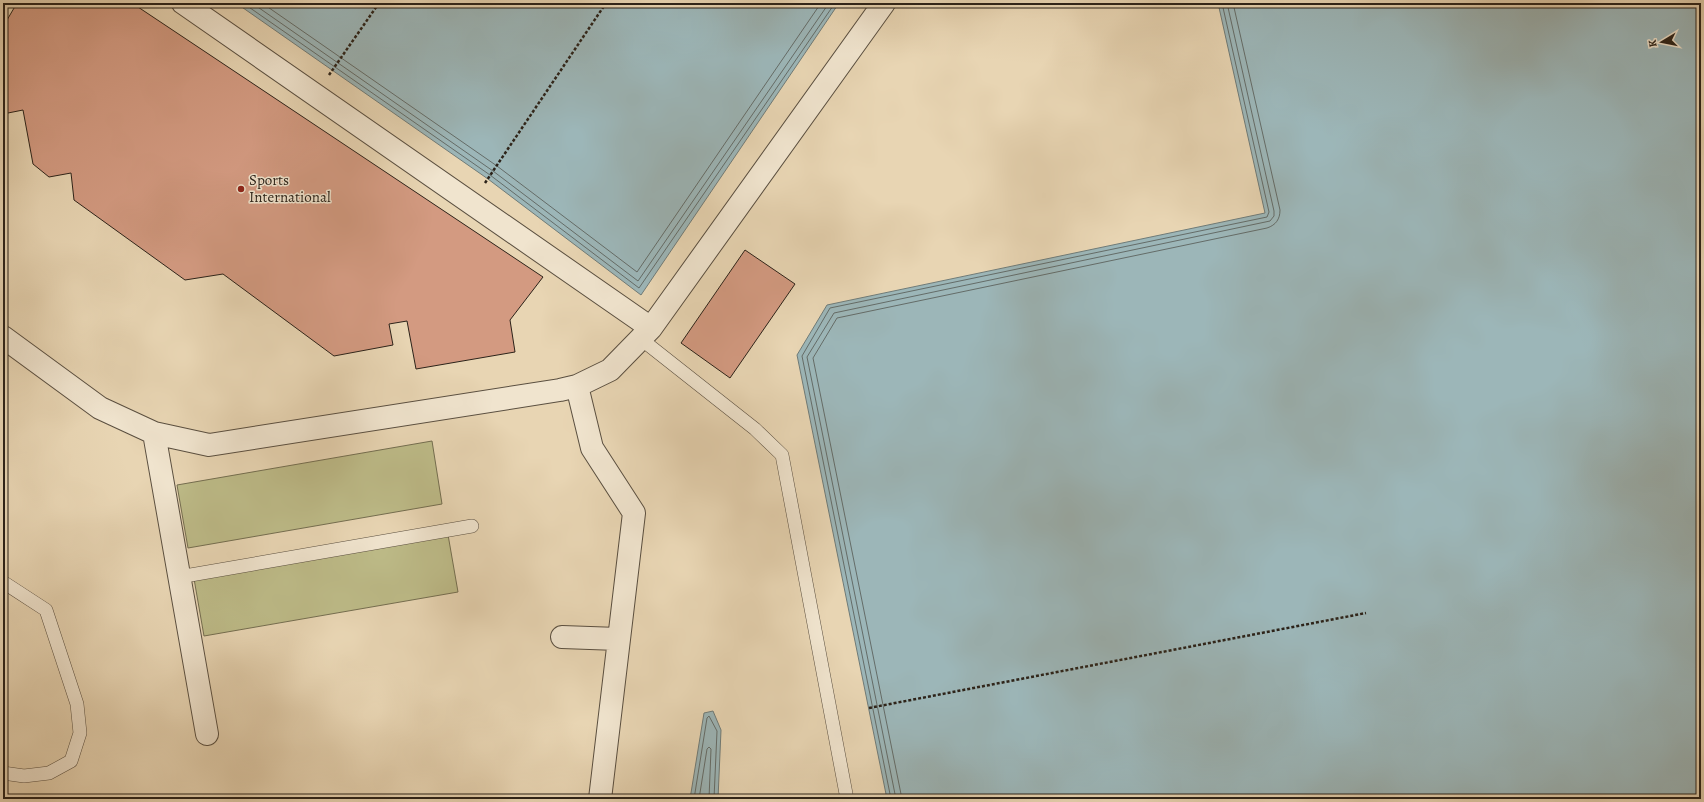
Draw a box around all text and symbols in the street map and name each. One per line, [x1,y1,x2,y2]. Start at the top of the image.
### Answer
north arrow [1642,22,1682,62]
text: K [1644,38,1661,49]
place label: Sports International [249,170,331,207]
marker: Sports International [236,184,246,194]

